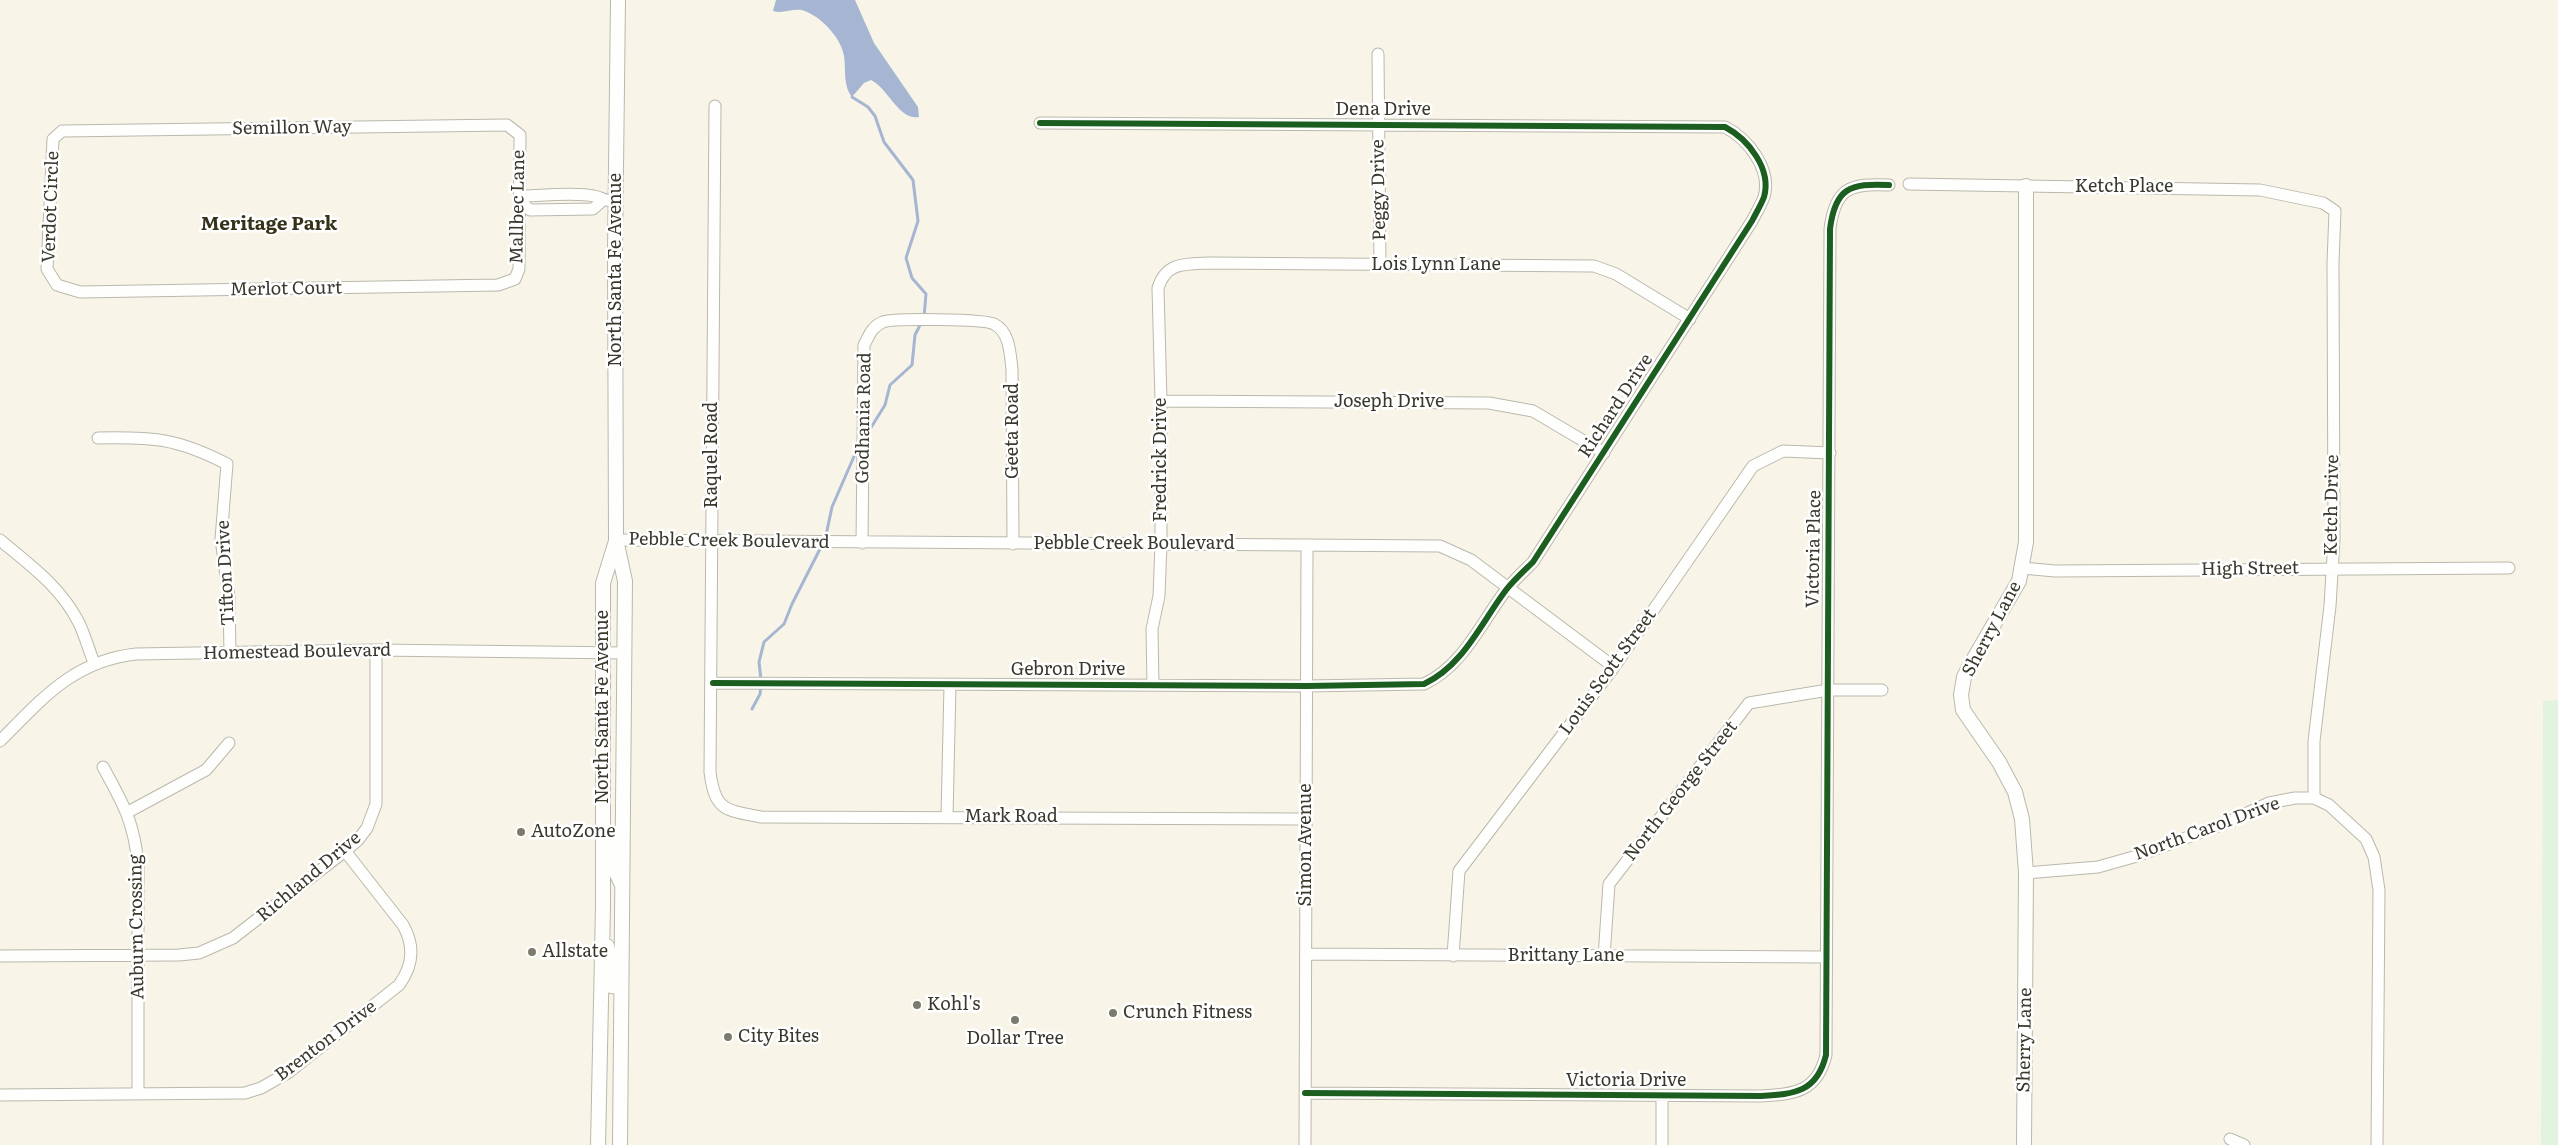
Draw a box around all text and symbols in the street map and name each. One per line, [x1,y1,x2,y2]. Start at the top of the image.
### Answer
street label: Dena Drive [1335,99,1431,121]
street label: Semillon Way [232,116,352,140]
street label: Peggy Drive [1367,139,1391,241]
street label: Mallbec Lane [506,150,530,264]
street label: Verdot Circle [38,151,64,263]
street label: North Santa Fe Avenue [605,173,627,367]
street label: Ketch Place [2075,176,2173,198]
district label: Meritage Park [201,213,337,235]
street label: Lois Lynn Lane [1371,254,1501,276]
street label: Merlot Court [230,277,342,301]
street label: Richard Drive [1574,350,1658,462]
street label: Godhania Road [852,352,876,484]
street label: Geeta Road [1002,383,1024,479]
street label: Joseph Drive [1334,391,1444,413]
street label: Fredrick Drive [1150,398,1172,522]
street label: Raquel Road [701,402,723,508]
street label: Ketch Drive [2320,454,2344,556]
street label: Victoria Place [1802,490,1826,608]
street label: Tifton Drive [212,520,240,626]
street label: Pebble Creek Boulevard [628,528,830,554]
street label: Pebble Creek Boulevard [1033,533,1235,555]
street label: High Street [2201,557,2299,581]
street label: Sherry Lane [1958,578,2026,680]
street label: Louis Scott Street [1555,605,1661,739]
street label: North Santa Fe Avenue [592,610,614,804]
street label: Homestead Boulevard [203,640,391,664]
street label: Gebron Drive [1011,659,1125,681]
street label: North George Street [1620,717,1742,865]
street label: Simon Avenue [1295,783,1317,907]
street label: North Carol Drive [2131,793,2283,865]
street label: Mark Road [964,806,1058,828]
place label: AutoZone [531,821,615,843]
marker: AutoZone [515,826,527,838]
street label: Richland Drive [253,827,365,927]
street label: Auburn Crossing [125,854,149,1000]
place label: Allstate [542,941,608,963]
street label: Brittany Lane [1508,945,1624,967]
marker: Allstate [526,946,538,958]
street label: Sherry Lane [2013,987,2037,1093]
place label: Kohl's [927,994,980,1016]
street label: Brenton Drive [271,996,381,1086]
marker: Kohl's [911,999,923,1011]
place label: Crunch Fitness [1123,1002,1252,1024]
marker: Crunch Fitness [1107,1007,1119,1019]
marker: Dollar Tree [1009,1014,1021,1026]
place label: City Bites [738,1026,819,1048]
place label: Dollar Tree [966,1028,1064,1050]
marker: City Bites [722,1031,734,1043]
street label: Victoria Drive [1566,1070,1686,1092]

